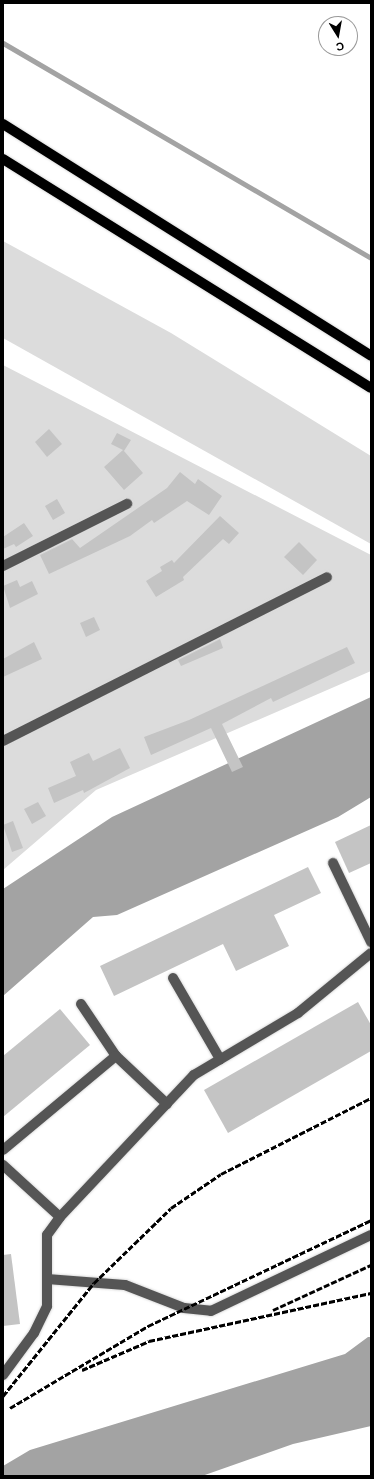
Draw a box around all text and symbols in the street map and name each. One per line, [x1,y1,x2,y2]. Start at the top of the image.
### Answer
north arrow [318,16,358,56]
text: С [335,40,345,53]

